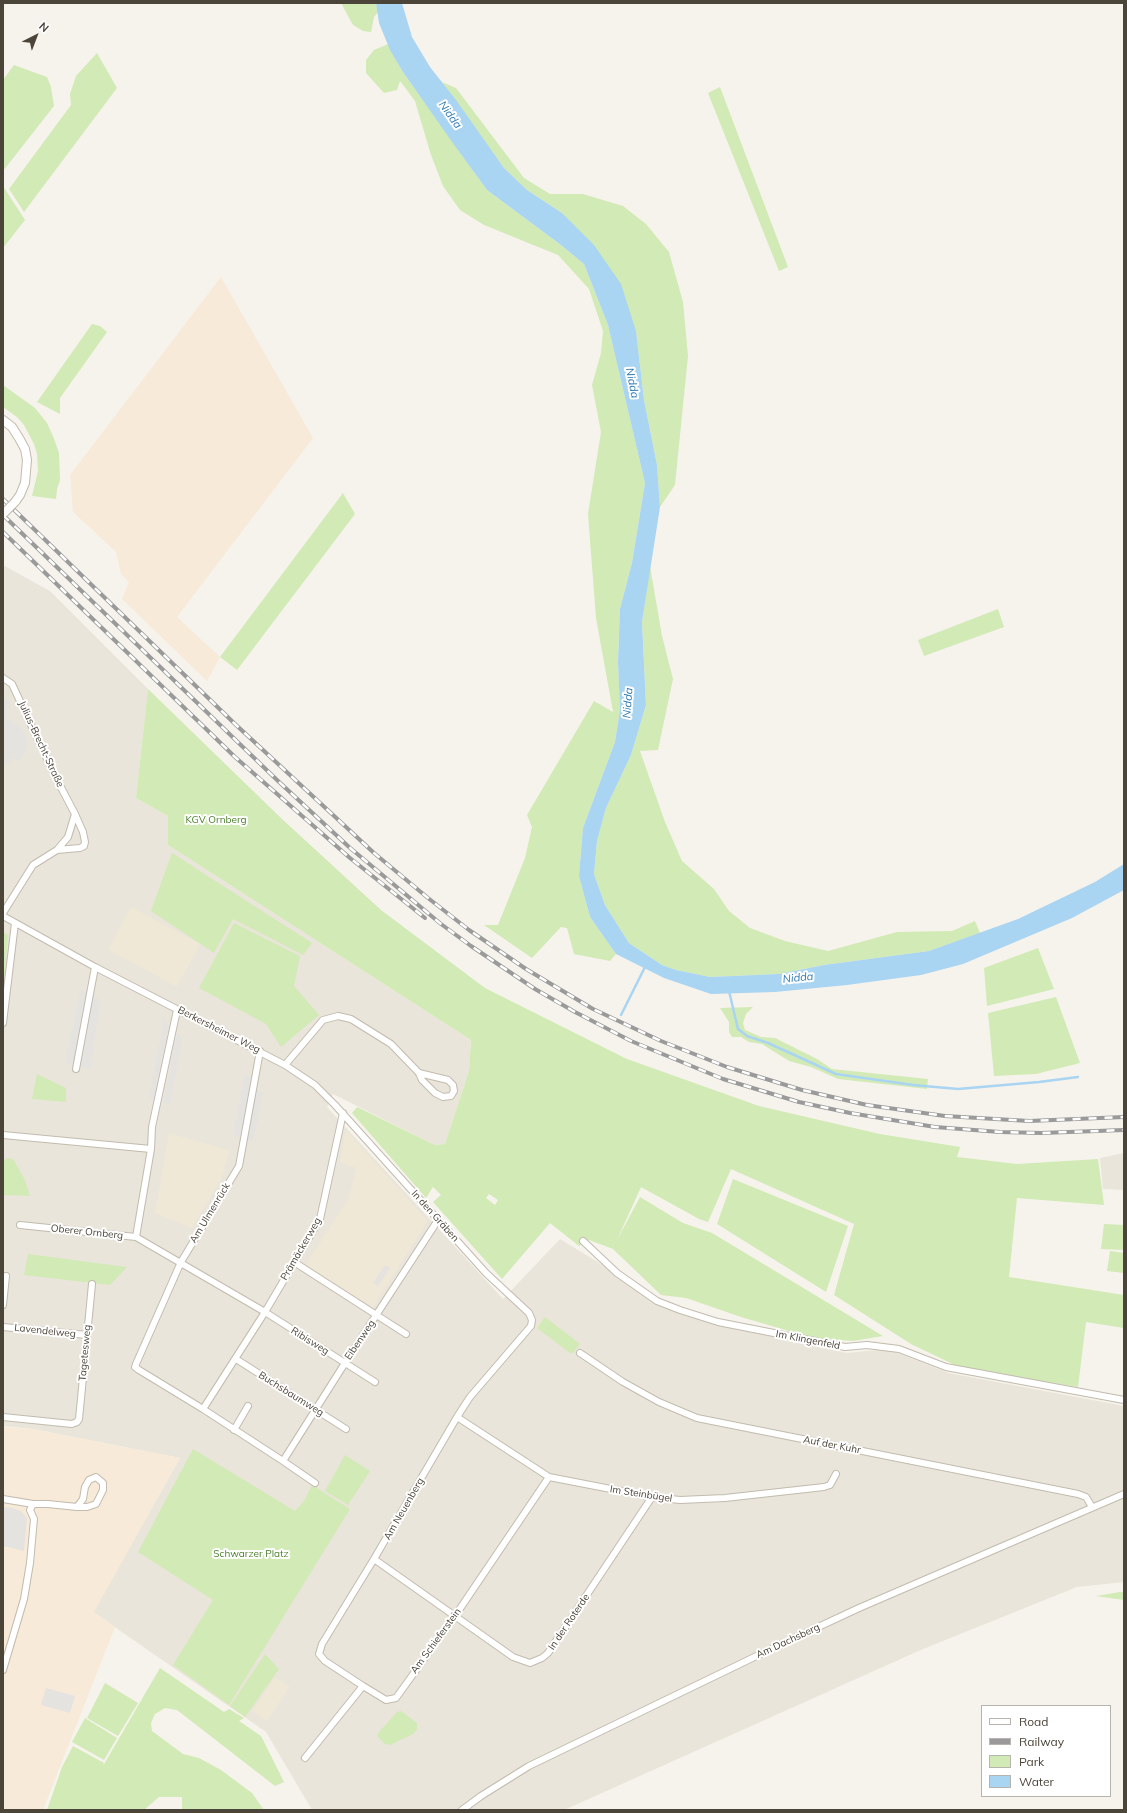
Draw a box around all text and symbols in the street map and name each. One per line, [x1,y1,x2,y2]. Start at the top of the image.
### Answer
north arrow [16,16,56,56]
text: N [36,19,52,35]
water label: Nidda [436,99,464,131]
water label: Nidda [623,367,641,399]
water label: Nidda [620,687,636,719]
street label: Julius-Brecht-Straße [16,699,66,789]
park label: KGV Ornberg [185,814,247,826]
water label: Nidda [782,970,814,986]
street label: Berkersheimer Weg [176,1004,262,1056]
street label: Am Ulmenrück [187,1181,233,1245]
street label: In den Gräben [409,1188,461,1244]
street label: Prämäckerweg [278,1216,324,1282]
street label: Oberer Ornberg [50,1222,124,1242]
street label: Eibenweg [342,1318,378,1362]
street label: Lavendelweg [14,1322,76,1340]
street label: Tagetesweg [77,1324,93,1382]
street label: Ribisweg [289,1325,331,1357]
street label: Im Klingenfeld [775,1328,841,1352]
street label: Buchsbaumweg [256,1369,326,1419]
street label: Auf der Kuhr [802,1434,862,1456]
street label: Am Neuenberg [381,1476,427,1542]
street label: Im Steinbügel [609,1483,673,1505]
park label: Schwarzer Platz [213,1548,289,1560]
street label: In der Roterde [546,1592,592,1652]
street label: Am Schieferstein [408,1606,464,1676]
street label: Am Dachsberg [754,1621,822,1661]
legend [981,1705,1111,1797]
text: Road [1019,1714,1048,1729]
text: Railway [1019,1734,1064,1749]
text: Park [1019,1754,1044,1769]
text: Water [1019,1774,1054,1789]

